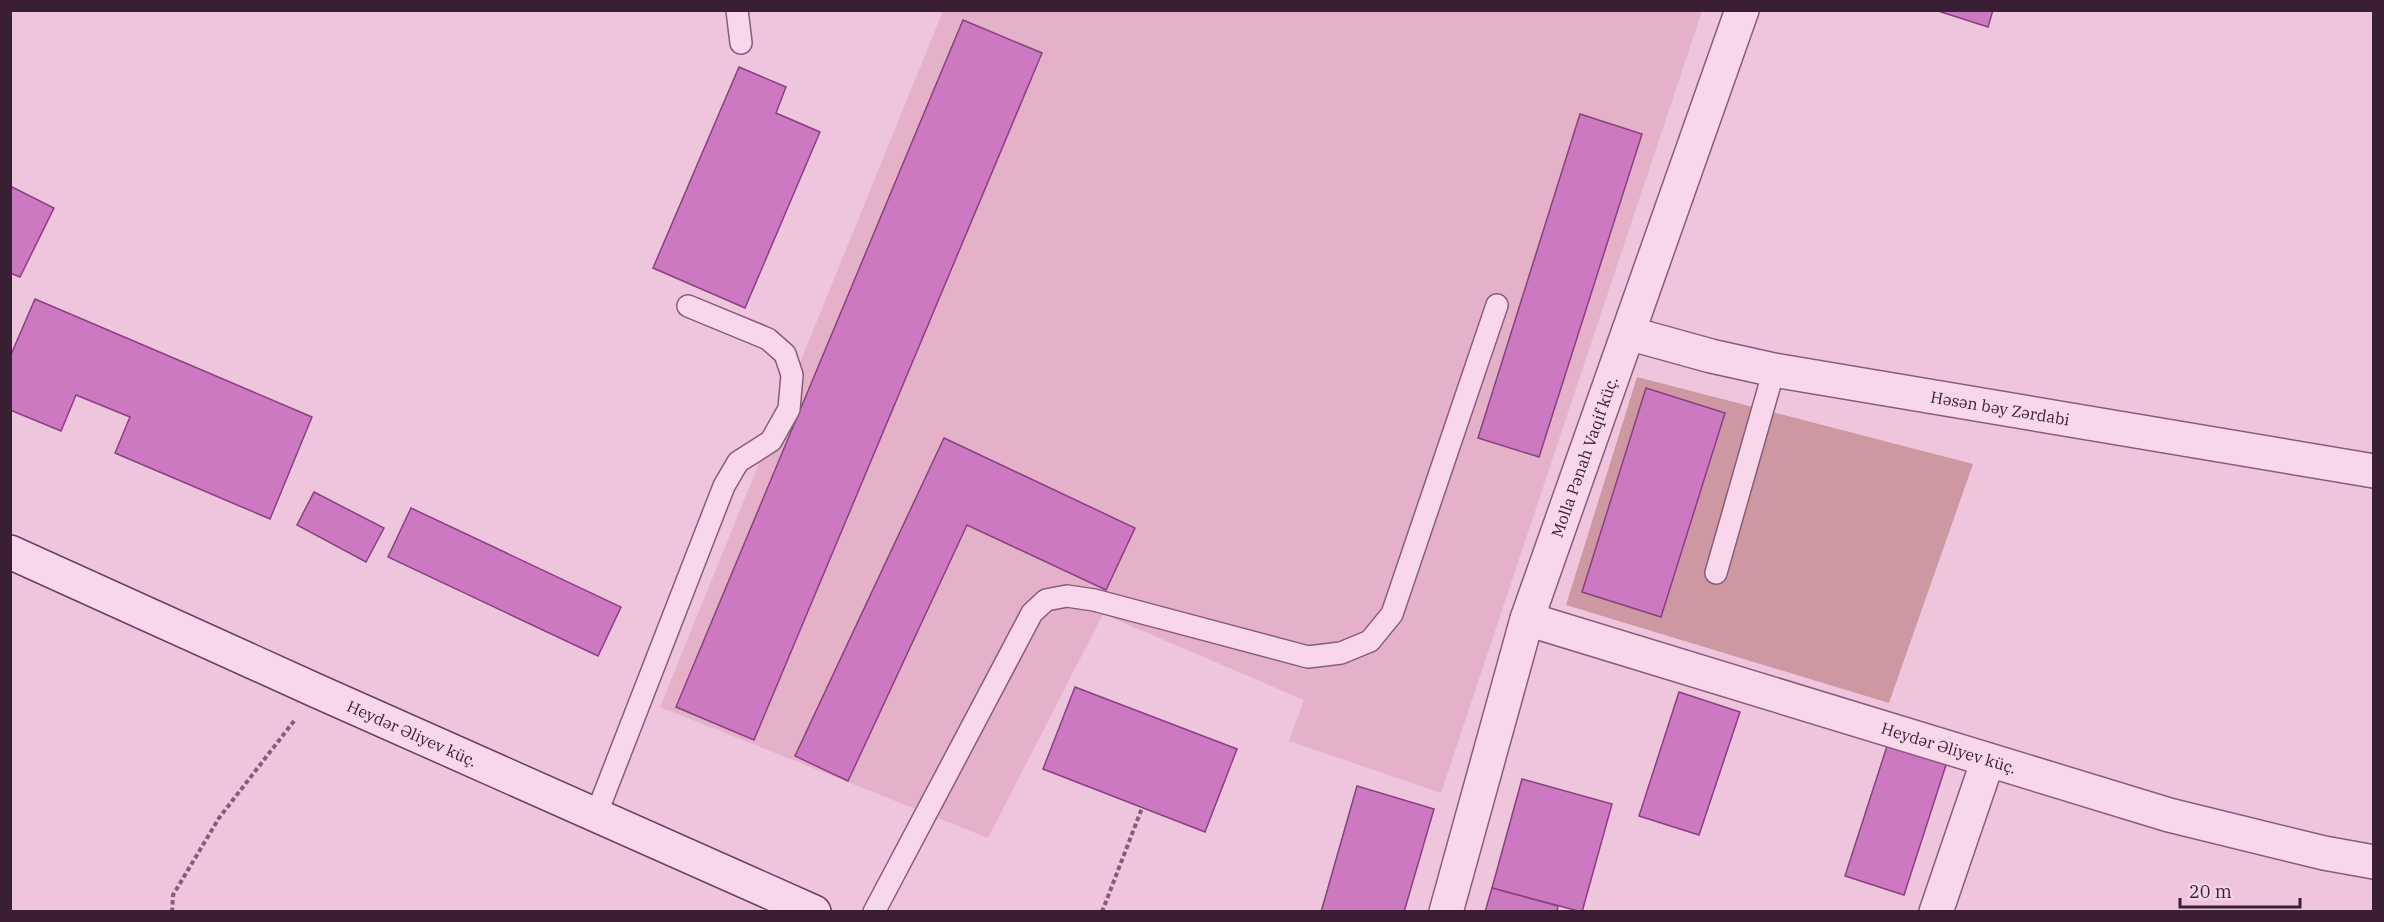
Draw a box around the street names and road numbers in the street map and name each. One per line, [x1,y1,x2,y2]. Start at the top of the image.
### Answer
street label: Molla Pənah Vaqif küç. [1547,374,1622,540]
street label: Həsən bəy Zərdabi [1929,387,2071,430]
street label: Heydər Əliyev küç. [344,696,480,771]
street label: Heydər Əliyev küç. [1879,718,2019,778]

